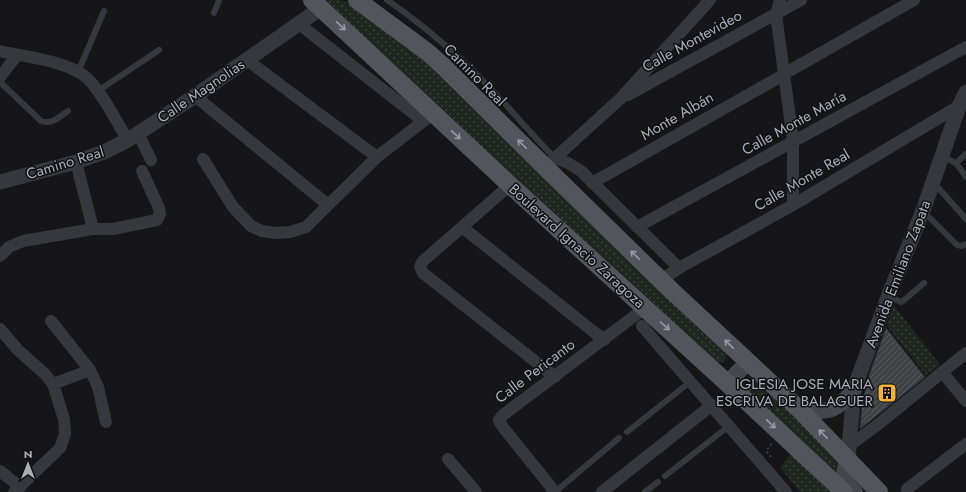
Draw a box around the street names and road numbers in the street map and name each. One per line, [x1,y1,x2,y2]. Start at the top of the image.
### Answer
street label: Calle Montevideo [638,4,746,78]
street label: Camino Real [439,39,511,111]
street label: Calle Magnolias [153,54,249,128]
street label: Calle Monte María [738,85,850,161]
street label: Monte Albán [636,86,718,146]
street label: Camino Real [23,141,107,185]
street label: Calle Monte Real [750,144,854,216]
street label: Boulevard Ignacio Zaragoza [504,179,650,313]
street label: Avenida Emiliano Zapata [860,197,936,351]
street label: Calle Pericanto [490,334,580,408]

